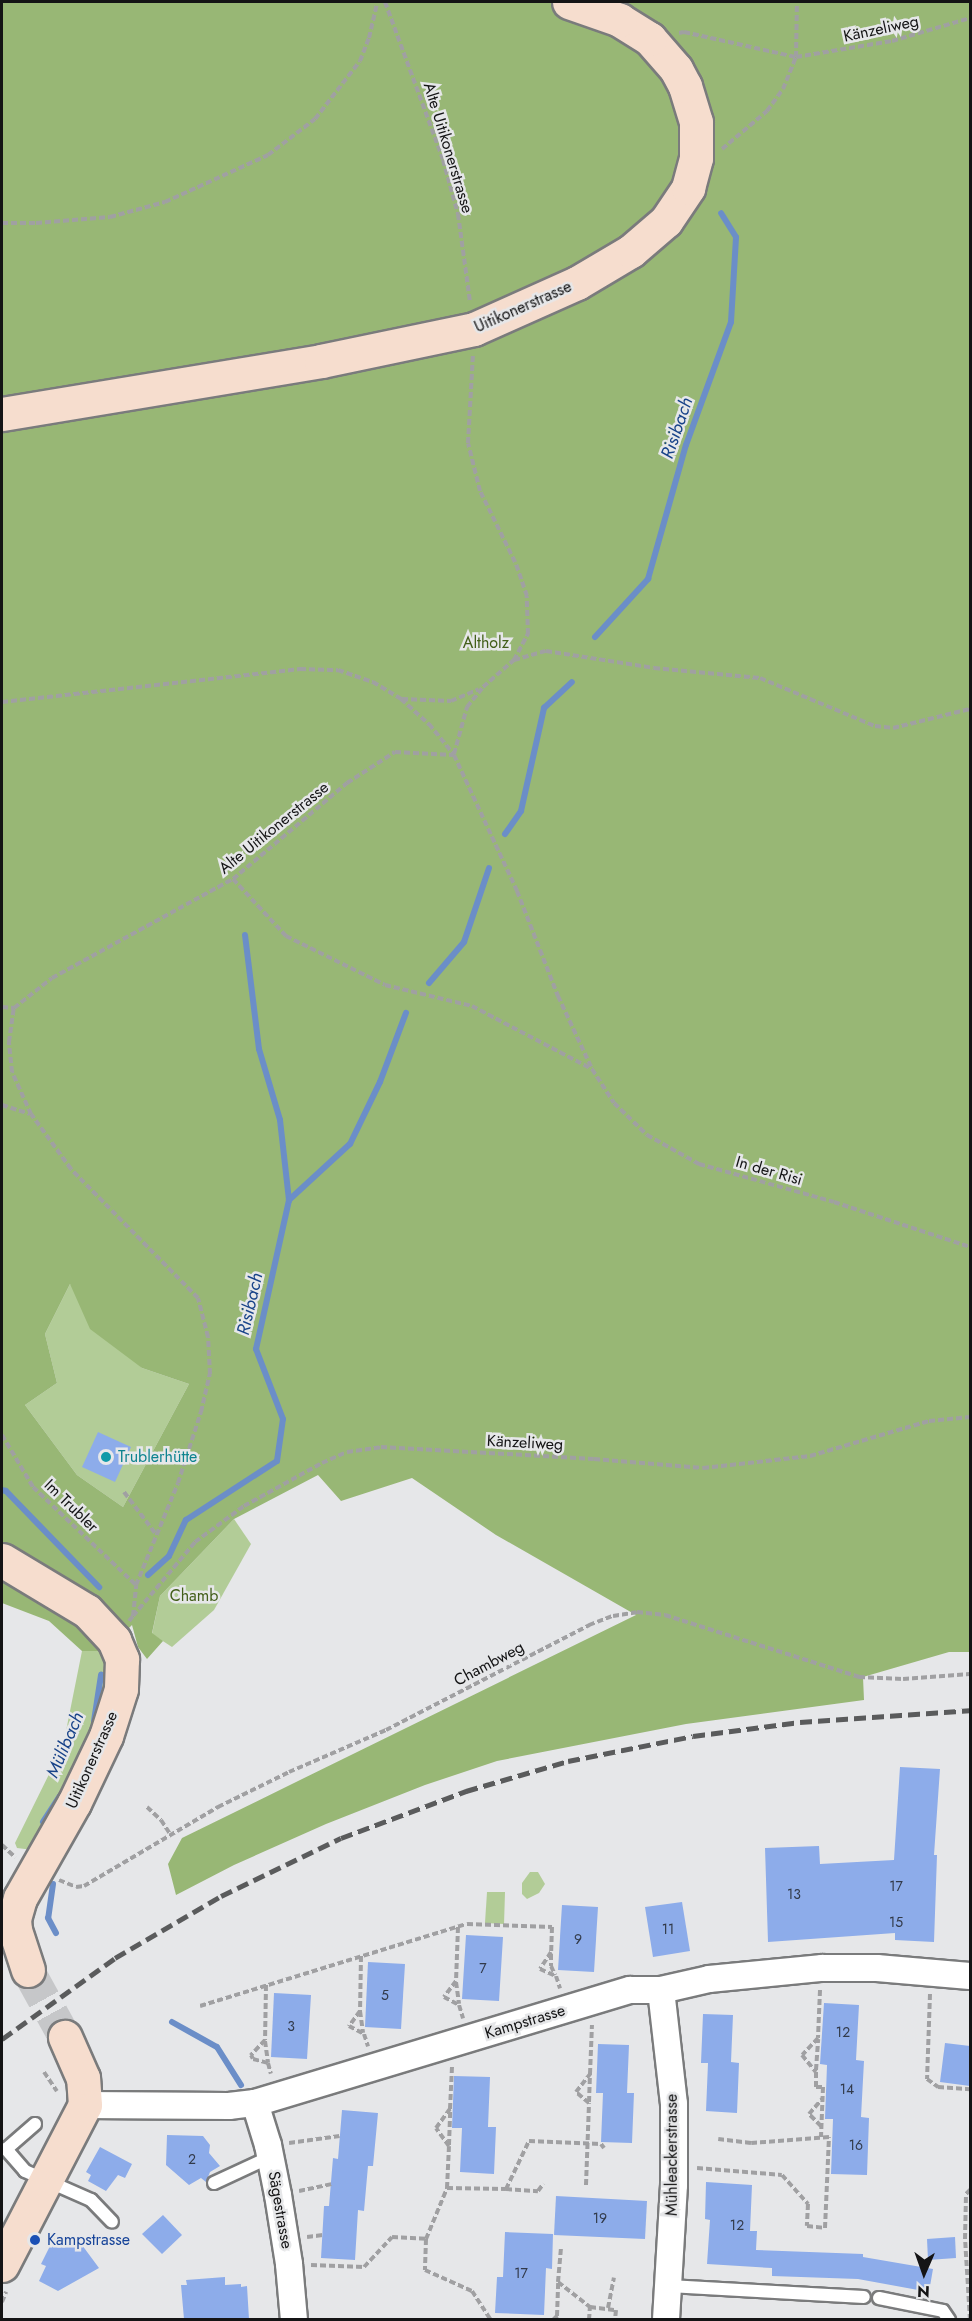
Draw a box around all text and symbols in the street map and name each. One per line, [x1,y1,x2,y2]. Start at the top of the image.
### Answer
street label: Känzeliweg [842,12,920,46]
street label: Alte Uitikonerstrasse [419,80,477,216]
street label: Uitikonerstrasse [471,277,575,337]
water label: Risibach [656,395,698,461]
park label: Altholz [463,633,509,653]
street label: Alte Uitikonerstrasse [215,778,333,878]
street label: In der Risi [733,1152,805,1190]
water label: Risibach [232,1271,268,1337]
street label: Känzeliweg [486,1431,564,1455]
place label: Trublerhütte [118,1447,197,1467]
marker: Trublerhütte [99,1450,113,1464]
street label: Im Trubler [40,1476,102,1536]
park label: Chamb [170,1586,218,1606]
street label: Chambweg [451,1638,527,1690]
street label: Uitikonerstrasse [62,1708,122,1812]
water label: Mülibach [42,1709,88,1781]
house number: 17 [889,1878,903,1894]
house number: 13 [787,1886,801,1902]
house number: 15 [889,1914,903,1930]
house number: 11 [662,1921,674,1937]
house number: 9 [574,1931,582,1947]
house number: 7 [479,1960,487,1976]
house number: 5 [381,1987,389,2003]
street label: Kampstrasse [483,2001,567,2043]
house number: 3 [287,2018,295,2034]
house number: 12 [836,2024,850,2040]
house number: 14 [840,2081,854,2097]
street label: Mühleackerstrasse [662,2094,682,2216]
house number: 16 [849,2137,863,2153]
house number: 2 [188,2151,196,2167]
street label: Sägestrasse [264,2170,296,2250]
house number: 19 [593,2210,607,2226]
house number: 12 [730,2217,744,2233]
place label: Kampstrasse [47,2230,130,2250]
marker: Kampstrasse [28,2233,42,2247]
north arrow [894,2243,954,2303]
house number: 17 [514,2265,528,2281]
text: N [917,2280,930,2303]

